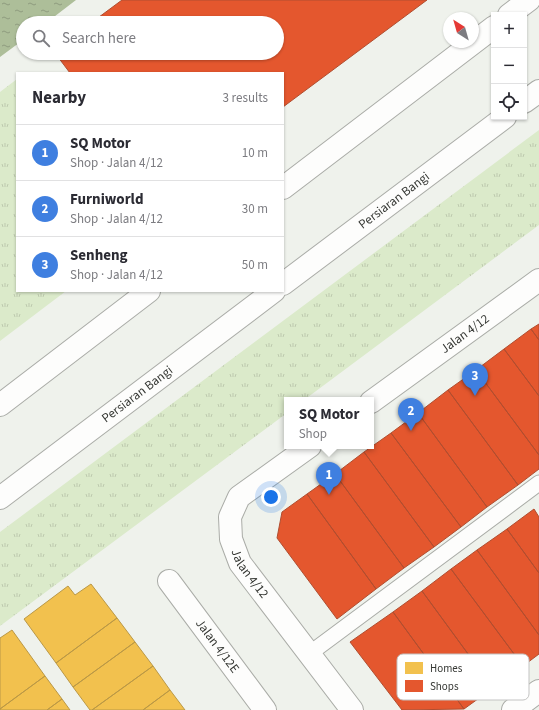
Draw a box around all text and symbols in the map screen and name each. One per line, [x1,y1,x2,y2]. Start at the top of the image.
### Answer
north arrow [443,12,479,48]
map controls [491,12,527,120]
button: + [491,12,527,48]
search box [16,16,284,60]
icon: search [30,27,52,49]
text: Search here [62,28,136,49]
button: − [491,48,527,84]
button: locate [491,84,527,120]
text: Nearby [32,86,86,110]
text: 3 results [223,89,268,107]
text: SQ Motor [70,133,131,154]
text: 1 [42,144,48,162]
text: 10 m [242,144,268,162]
text: Shop · Jalan 4/12 [70,154,163,172]
street label: Persiaran Bangi [355,168,433,233]
text: Furniworld [70,189,143,210]
text: 2 [42,200,48,218]
text: 30 m [242,200,268,218]
text: Shop · Jalan 4/12 [70,210,163,228]
text: Senheng [70,245,128,266]
text: 3 [42,256,48,274]
text: 50 m [242,256,268,274]
text: Shop · Jalan 4/12 [70,266,163,284]
street label: Jalan 4/12 [437,310,493,358]
street label: Persiaran Bangi [98,362,177,427]
pin: 3 [462,363,488,396]
popup [284,397,374,449]
pin: 2 [398,398,424,431]
text: SQ Motor [299,404,359,425]
text: Shop [299,425,327,443]
pin: 1 [316,462,342,495]
your location [261,487,281,507]
street label: Jalan 4/12 [227,547,273,602]
street label: Jalan 4/12E [191,615,244,677]
legend [397,654,529,700]
text: Homes [430,661,463,676]
text: Shops [430,679,459,694]

